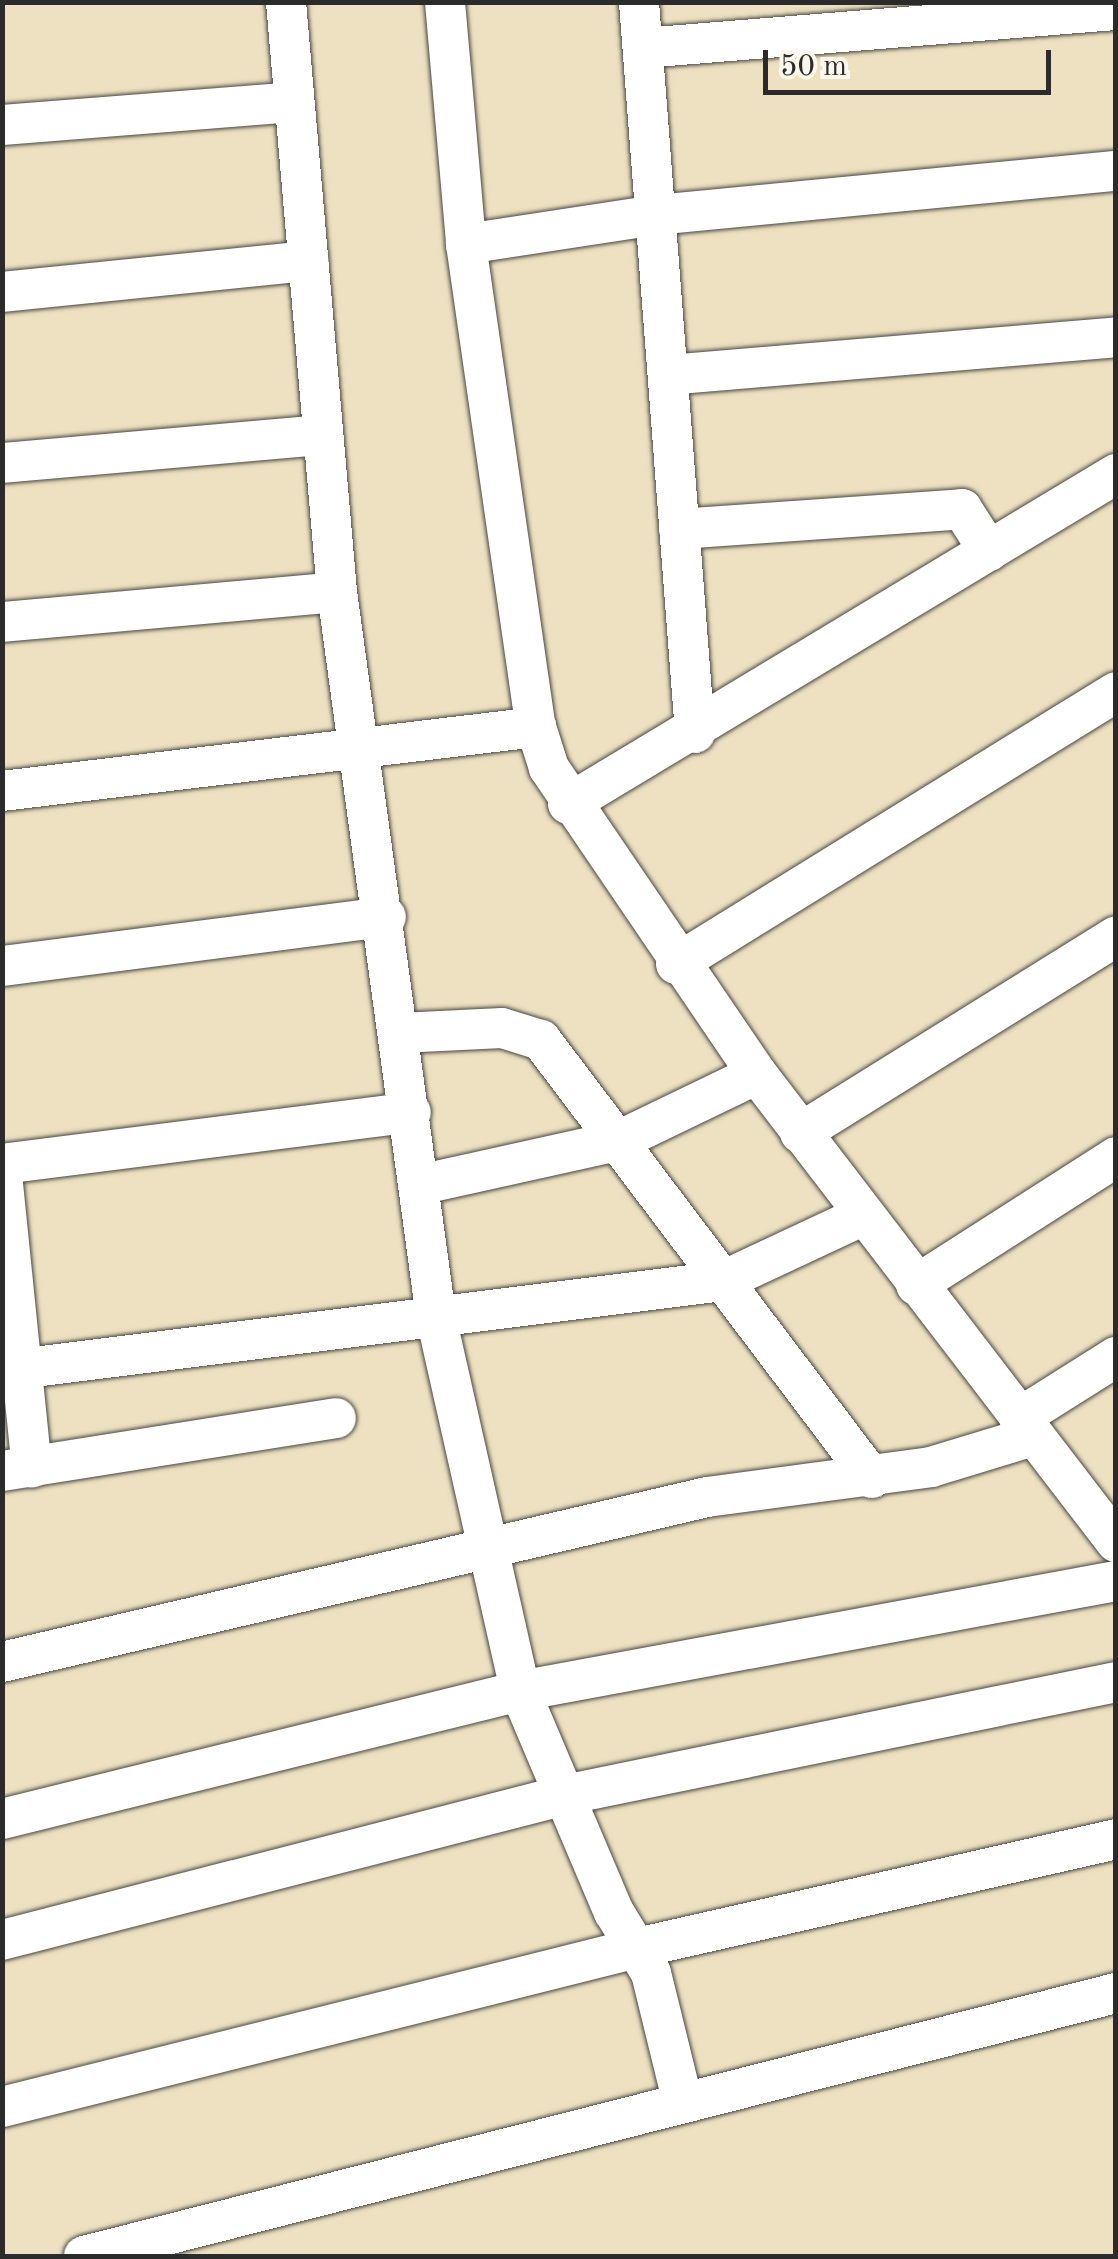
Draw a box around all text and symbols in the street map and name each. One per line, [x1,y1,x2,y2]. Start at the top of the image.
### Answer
scale bar [768,30,1056,92]
text: 50 m [780,52,847,82]

